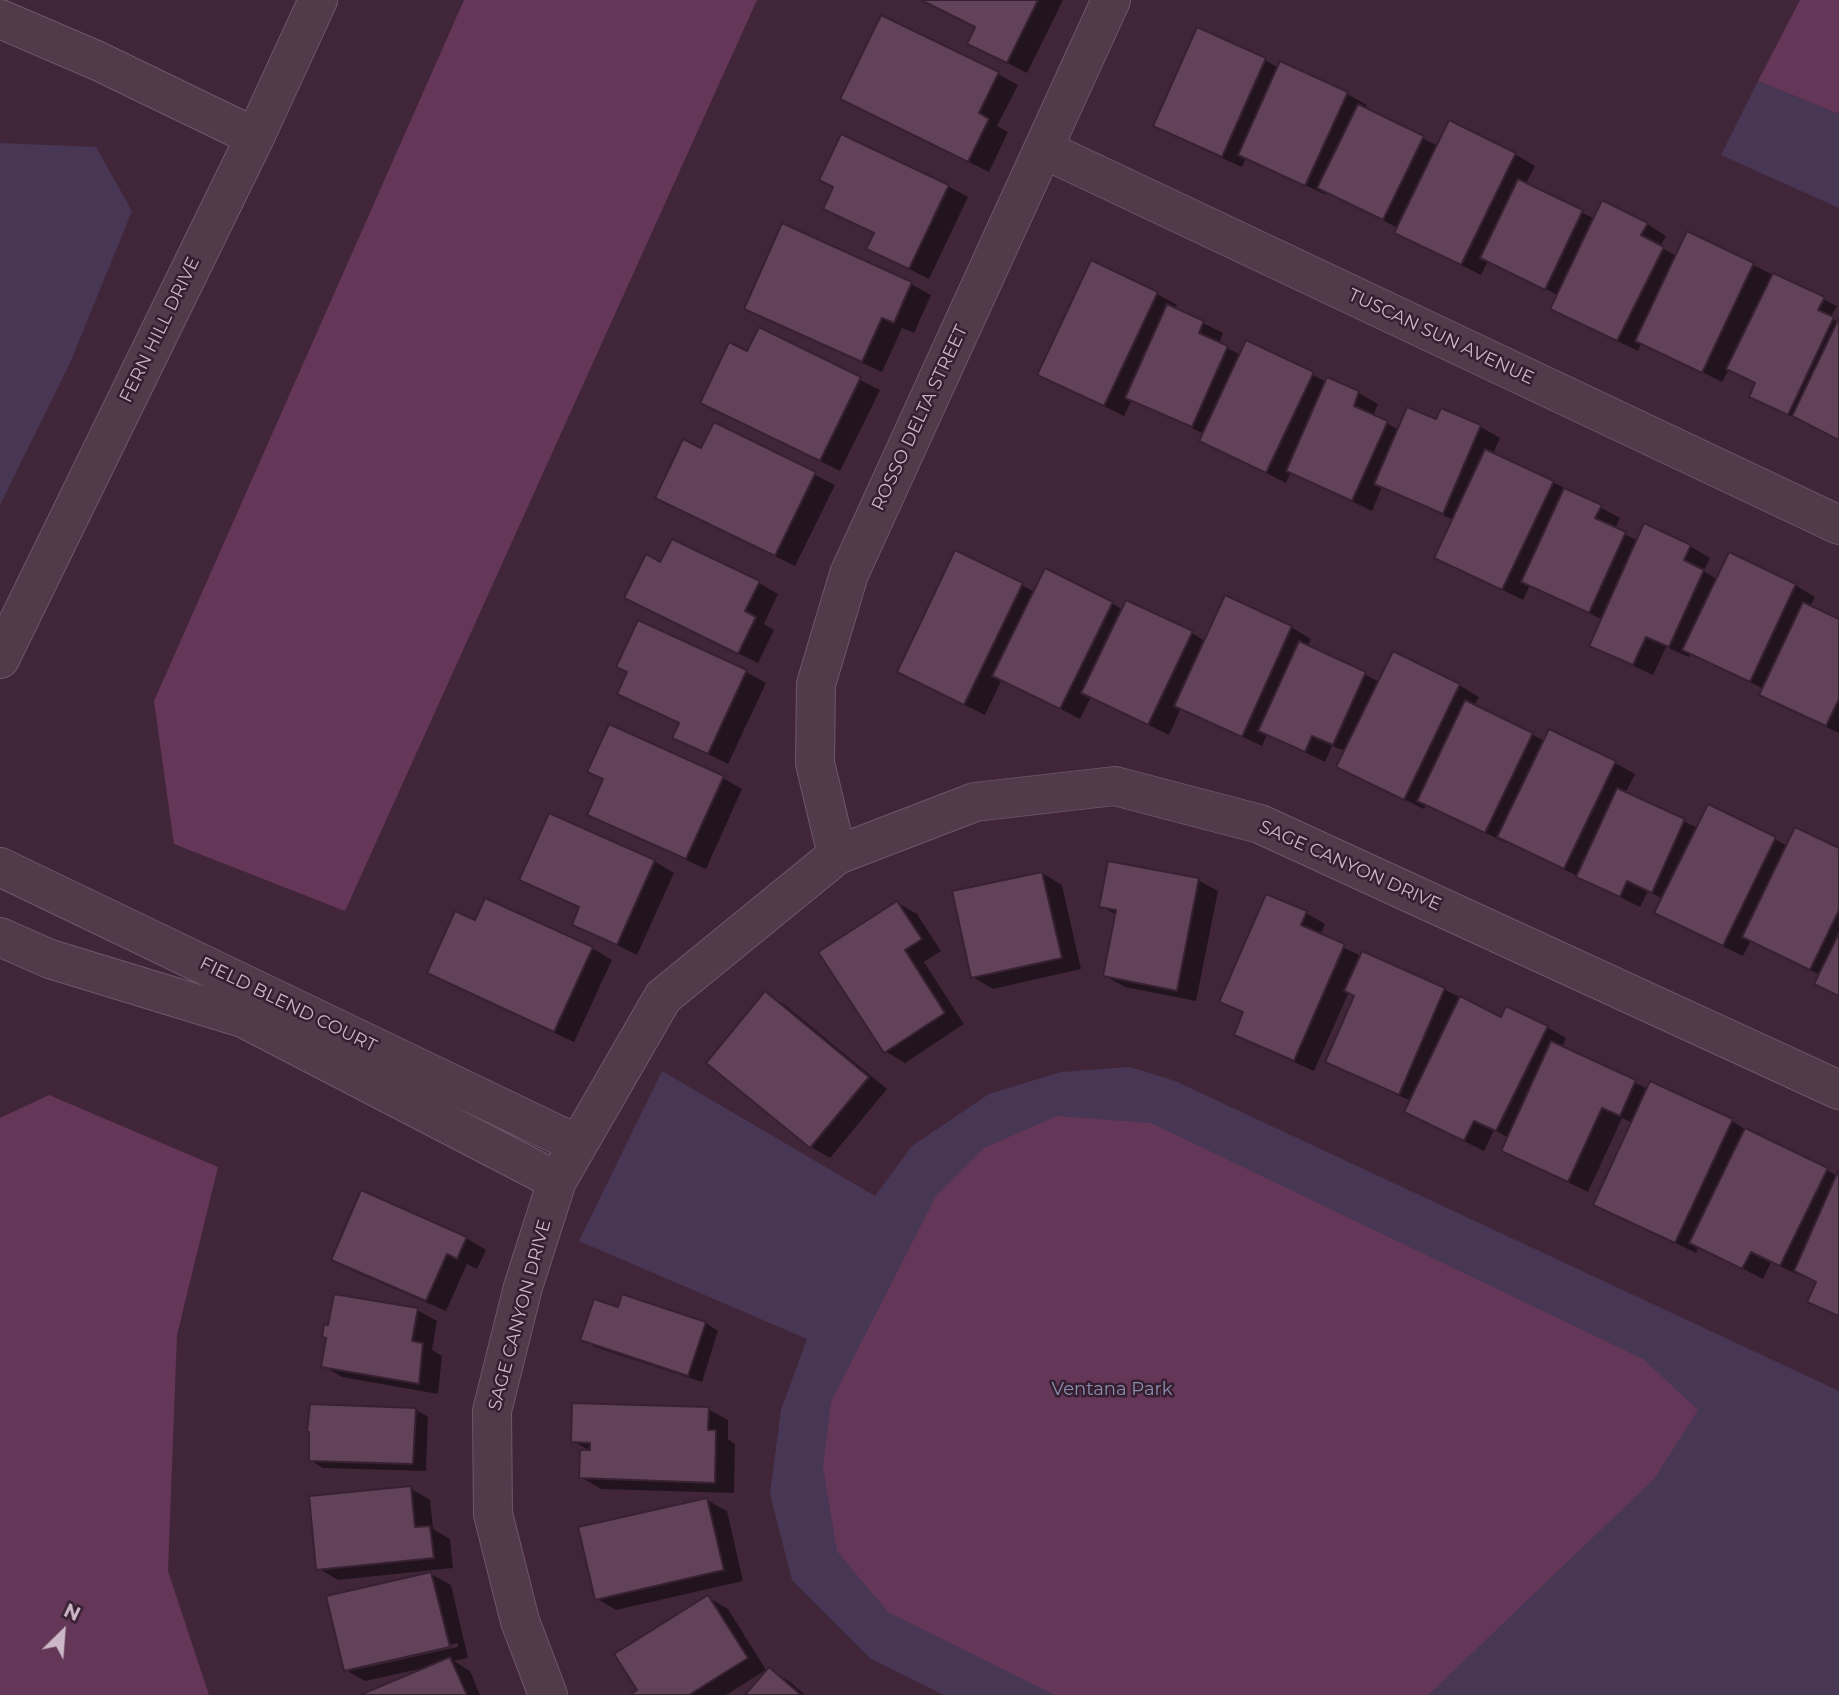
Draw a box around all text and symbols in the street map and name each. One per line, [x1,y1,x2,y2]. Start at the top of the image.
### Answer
street label: FERN HILL DRIVE [115,254,205,406]
street label: TUSCAN SUN AVENUE [1345,284,1537,390]
street label: ROSSO DELTA STREET [867,322,973,514]
street label: SAGE CANYON DRIVE [1256,816,1444,916]
street label: FIELD BLEND COURT [196,953,380,1057]
street label: SAGE CANYON DRIVE [484,1217,556,1413]
park label: Ventana Park [1052,1379,1172,1401]
north arrow [28,1597,98,1667]
text: N [60,1599,84,1626]

